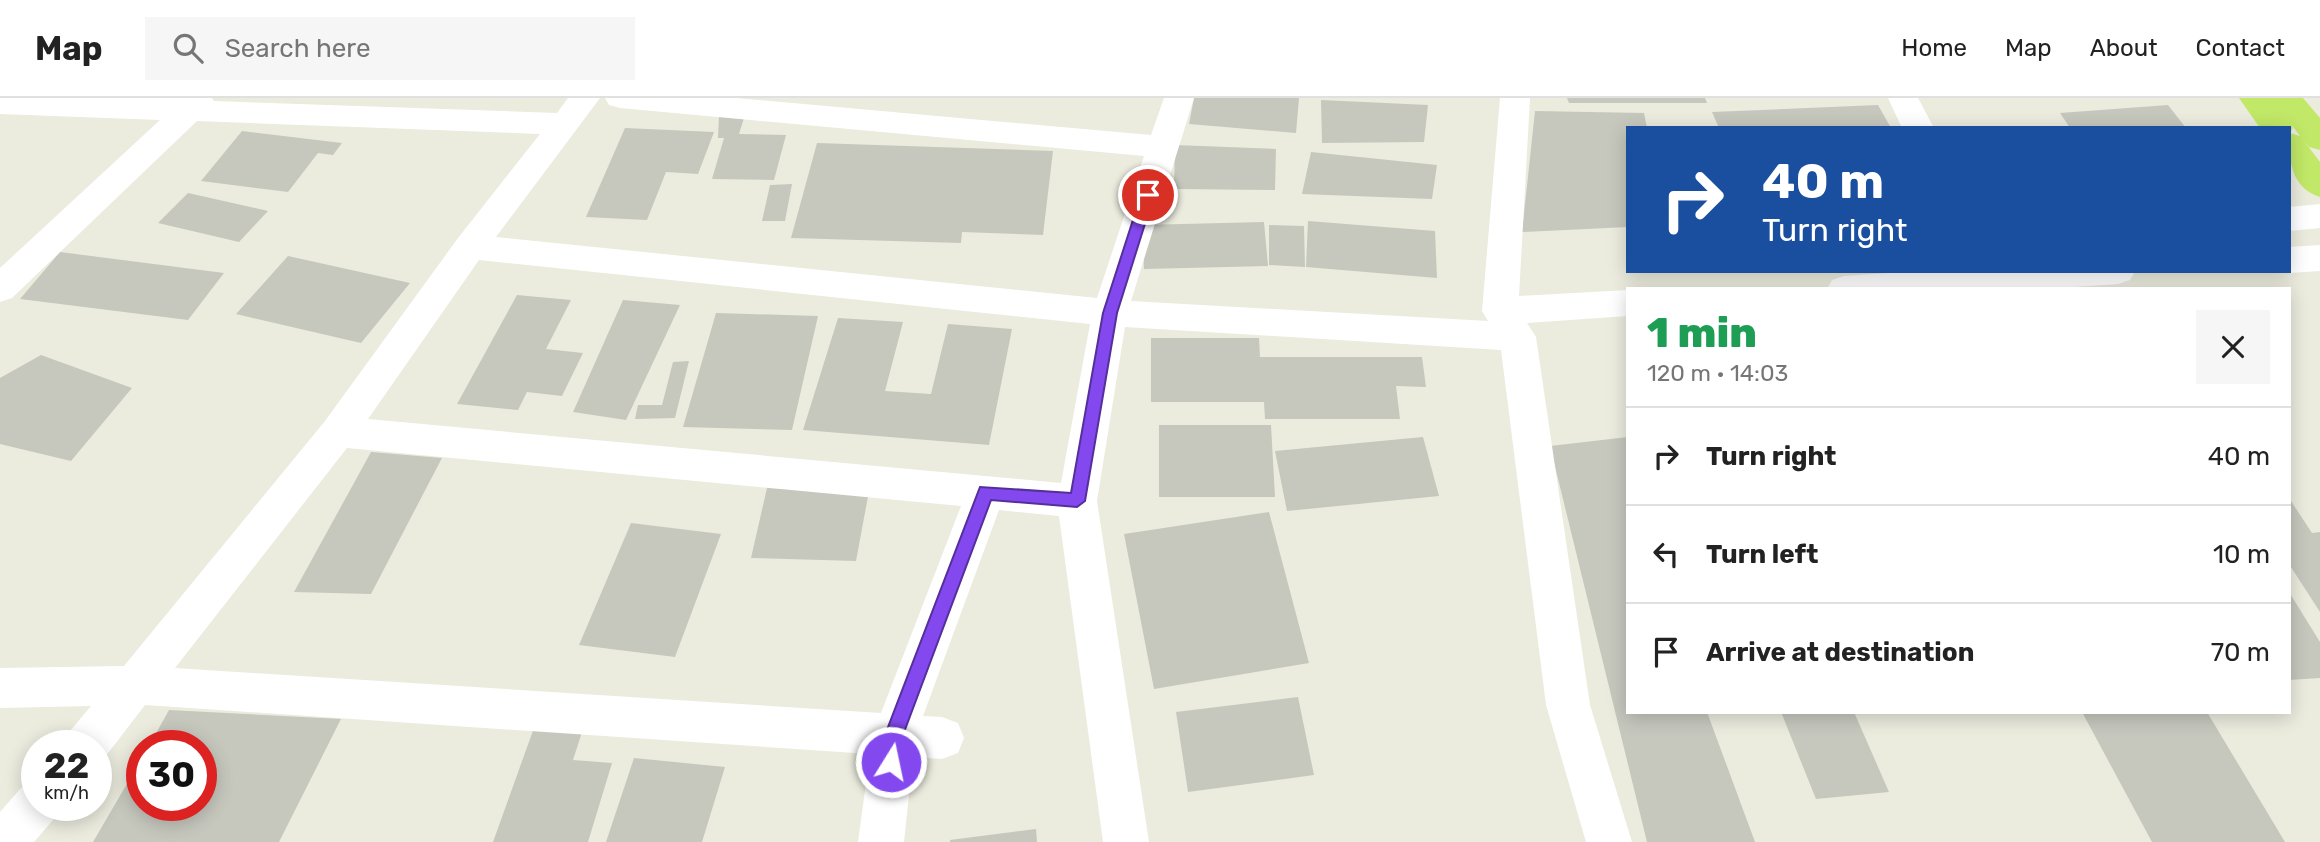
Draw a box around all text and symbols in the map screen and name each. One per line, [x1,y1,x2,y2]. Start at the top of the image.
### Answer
search box [145,17,635,80]
text: Map [35,29,103,68]
icon: search [169,29,207,67]
text: Search here [225,33,370,64]
text: Home [1901,34,1967,62]
text: Map [2005,34,2052,62]
text: About [2090,34,2158,62]
text: Contact [2196,34,2285,62]
text: 40 m [1762,152,1884,210]
icon: right [1647,154,1738,245]
pin [1118,165,1178,225]
icon: arrive [1129,176,1167,214]
text: Turn right [1762,211,1907,249]
text: 1 min [1647,308,1757,358]
button: close [2196,310,2270,384]
text: 120 m · 14:03 [1647,359,1788,387]
icon: right [1647,437,1685,475]
text: Turn right [1706,441,1836,472]
text: 40 m [2208,441,2270,472]
icon: left [1647,535,1685,573]
text: Turn left [1706,539,1818,570]
text: 10 m [2213,539,2270,570]
icon: arrive [1647,633,1685,671]
text: Arrive at destination [1706,637,1974,668]
text: 70 m [2211,637,2270,668]
position arrow [854,725,928,799]
speed limit sign: 30 [126,730,217,821]
text: 22 [44,745,89,787]
text: km/h [44,782,89,804]

